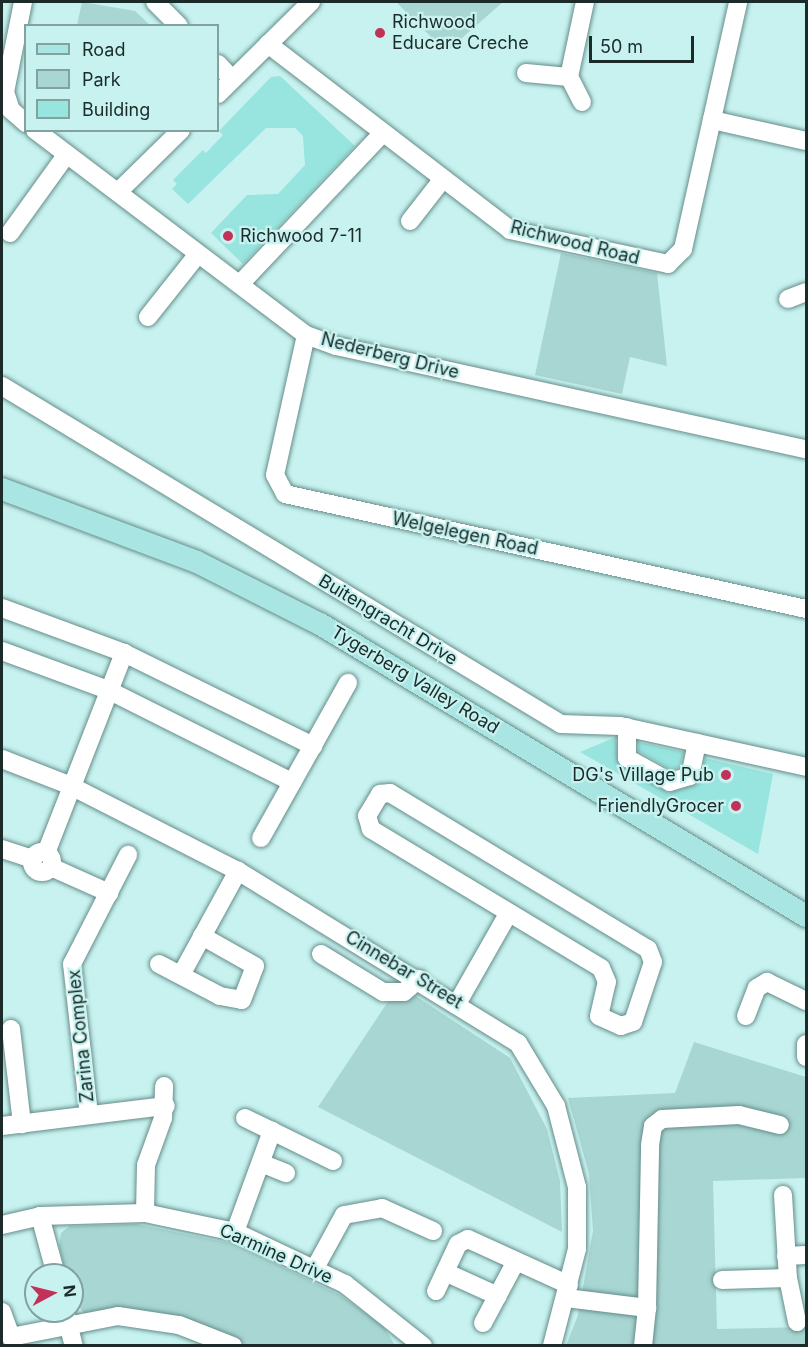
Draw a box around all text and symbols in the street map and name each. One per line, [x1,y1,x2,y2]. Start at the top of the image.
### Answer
place label: Richwood Educare Creche [392,12,529,54]
legend [24,24,219,132]
scale bar [592,24,697,62]
marker: Richwood Educare Creche [373,26,387,40]
text: 50 m [600,36,643,57]
text: Road [82,39,125,60]
text: Park [82,69,121,90]
text: Building [82,99,150,120]
street label: Richwood Road [508,217,642,269]
place label: Richwood 7-11 [240,225,362,247]
marker: Richwood 7-11 [221,229,235,243]
street label: Nederberg Drive [319,328,461,384]
street label: Welgelegen Road [390,508,540,560]
street label: Buitengracht Drive [315,570,461,670]
street label: Tygerberg Valley Road [327,621,503,739]
place label: DG's Village Pub [572,764,714,786]
marker: DG's Village Pub [719,768,733,782]
place label: FriendlyGrocer [598,795,724,817]
marker: FriendlyGrocer [729,799,743,813]
street label: Cinnebar Street [341,926,467,1014]
street label: Zarina Complex [63,968,99,1104]
street label: Carmine Drive [216,1219,336,1289]
north arrow [24,1263,84,1323]
text: N [59,1284,81,1298]

